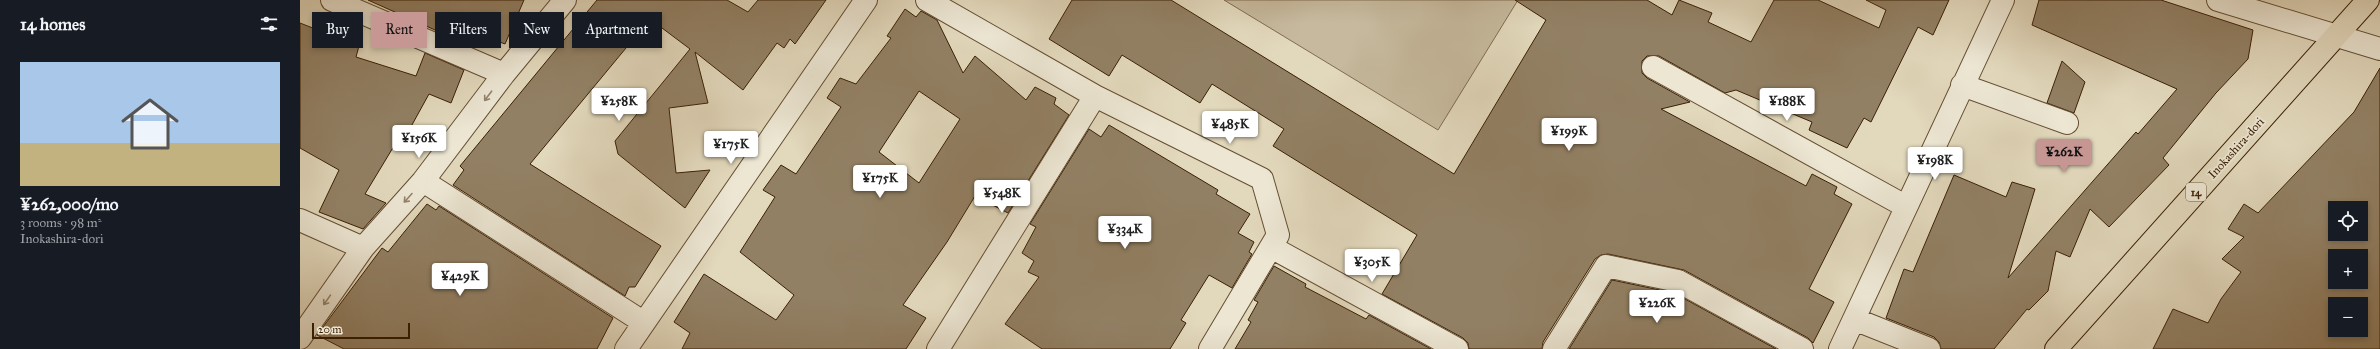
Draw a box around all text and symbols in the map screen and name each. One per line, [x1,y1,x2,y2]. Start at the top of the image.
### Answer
chip: Buy [312,12,363,48]
chip: Rent [371,12,427,48]
chip: Filters [435,12,501,48]
chip: New [509,12,564,48]
chip: Apartment [572,12,662,48]
icon: filters [258,13,280,35]
text: 14 homes [20,14,85,35]
icon: home [114,88,186,160]
pin: ¥258K [591,88,647,122]
pin: ¥188K [1759,88,1815,122]
one-way arrow [484,90,492,101]
text: ¥258K [600,93,638,109]
text: ¥188K [1769,93,1805,109]
pin: ¥485K [1202,111,1258,145]
street label: Inokashira-dori [2205,114,2267,181]
text: ¥485K [1211,116,1249,132]
pin: ¥199K [1541,118,1597,152]
text: ¥199K [1551,123,1587,139]
pin: ¥156K [391,125,447,159]
text: ¥156K [401,130,437,146]
pin: ¥175K [703,131,759,165]
text: ¥175K [713,136,749,152]
pin: ¥262K [2036,139,2092,173]
text: ¥262K [2045,144,2083,160]
pin: ¥198K [1907,147,1963,181]
text: ¥198K [1917,152,1953,168]
pin: ¥175K [852,165,908,199]
text: ¥175K [862,170,898,186]
pin: ¥548K [974,180,1030,214]
road number: 14 [2186,183,2206,201]
text: ¥548K [983,185,1021,201]
one-way arrow [403,193,413,203]
text: ¥262,000/mo [20,194,119,215]
map controls [2328,201,2368,337]
button: locate [2328,201,2368,241]
text: 3 rooms · 98 m² [20,215,102,231]
pin: ¥334K [1097,216,1153,250]
text: ¥334K [1107,221,1143,237]
text: Inokashira-dori [20,231,104,247]
pin: ¥305K [1344,249,1400,283]
button: + [2328,249,2368,289]
text: ¥305K [1354,254,1390,270]
pin: ¥429K [432,263,488,297]
text: ¥429K [441,268,479,284]
pin: ¥226K [1629,290,1685,324]
one-way arrow [323,294,331,305]
text: ¥226K [1638,295,1676,311]
button: − [2328,297,2368,337]
scale bar [312,321,410,340]
text: 20 m [318,323,341,336]

